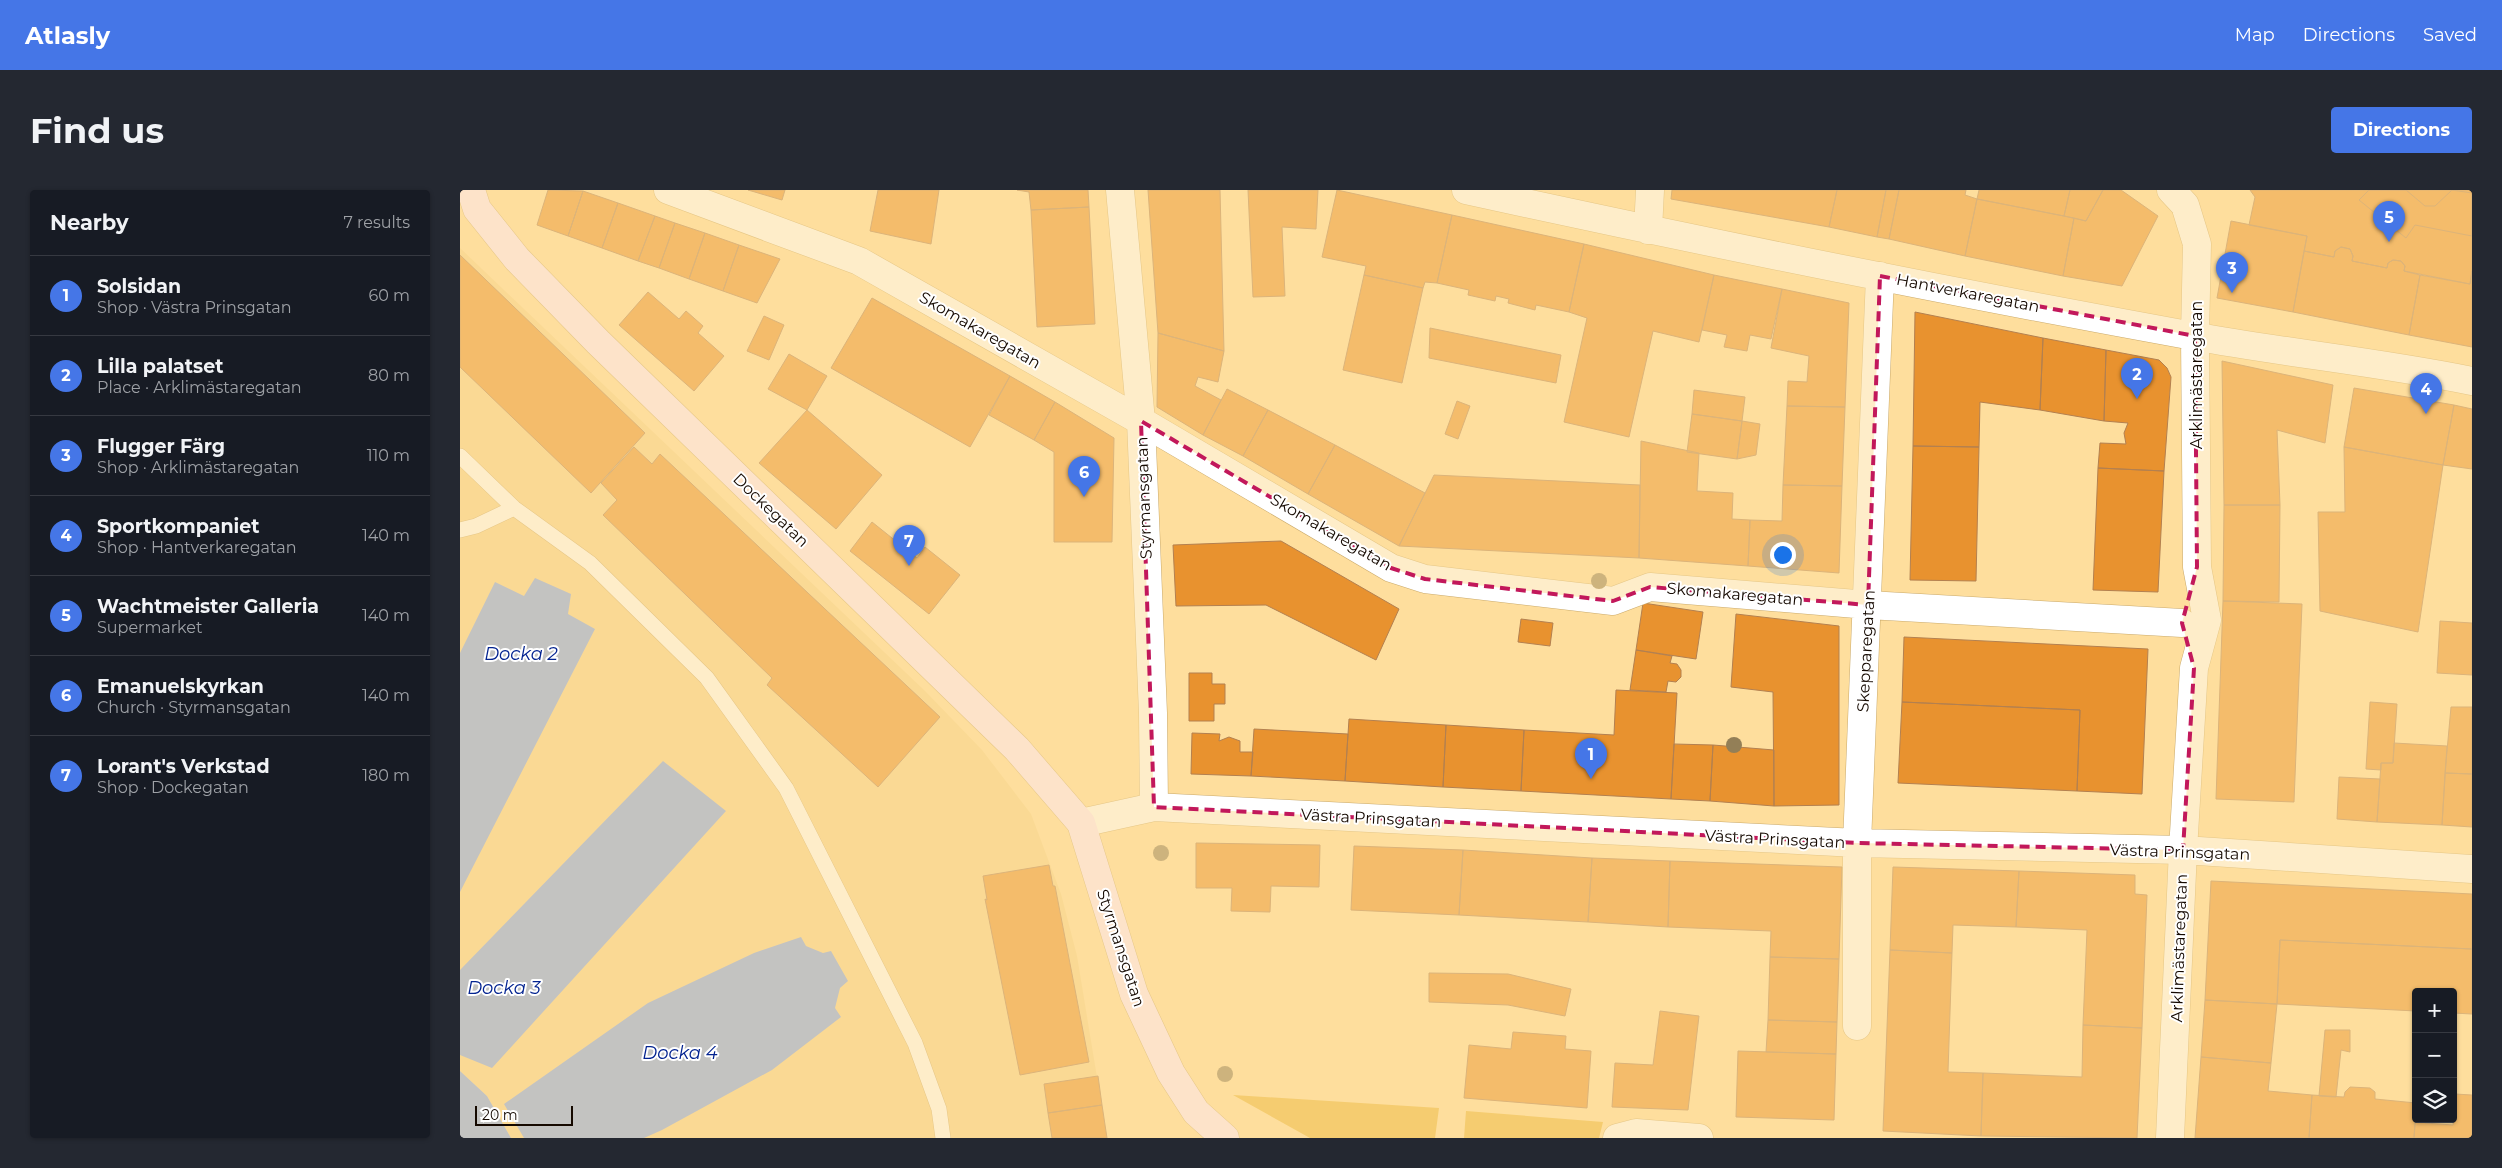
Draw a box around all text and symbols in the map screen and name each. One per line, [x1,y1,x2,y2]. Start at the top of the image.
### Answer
text: Atlasly [25,21,110,50]
text: Map [2235,24,2275,46]
text: Directions [2303,24,2395,46]
text: Saved [2423,24,2477,46]
button: Directions [2331,107,2472,153]
text: Find us [30,109,164,152]
pin: 5 [2373,201,2405,242]
text: Nearby [50,210,129,235]
text: 7 results [343,213,410,232]
pin: 3 [2216,252,2248,293]
street label: Hantverkaregatan [1895,270,2041,316]
text: Solsidan [97,275,181,298]
text: 1 [63,286,69,305]
text: 60 m [368,286,410,305]
street label: Skomakaregatan [916,288,1044,372]
text: Shop · Västra Prinsgatan [97,298,292,317]
street label: Arklimästaregatan [2187,301,2206,449]
text: Lilla palatset [97,355,223,378]
pin: 2 [2121,358,2153,399]
text: 2 [61,366,71,385]
text: 80 m [368,366,410,385]
pin: 4 [2410,373,2442,414]
text: Place · Arklimästaregatan [97,378,302,397]
text: Flugger Färg [97,435,225,458]
street label: Styrmansgatan [1132,436,1156,560]
text: 3 [61,446,71,465]
text: 110 m [367,446,410,465]
pin: 6 [1068,456,1100,497]
text: Shop · Arklimästaregatan [97,458,299,477]
street label: Dockegatan [729,469,813,551]
street label: Skomakaregatan [1267,490,1395,574]
text: Sportkompaniet [97,515,260,538]
pin: 7 [893,525,925,566]
text: 4 [60,526,72,545]
text: 140 m [362,526,410,545]
text: Shop · Hantverkaregatan [97,538,297,557]
your location [1770,542,1796,568]
street label: Skomakaregatan [1666,579,1804,609]
street label: Skepparegatan [1853,589,1879,713]
text: Wachtmeister Galleria [97,595,319,618]
text: 5 [61,606,71,625]
text: 140 m [362,606,410,625]
text: Supermarket [97,618,203,637]
water label: Docka 2 [484,643,558,665]
text: Emanuelskyrkan [97,675,264,698]
text: 6 [61,686,71,705]
text: 140 m [362,686,410,705]
text: Church · Styrmansgatan [97,698,291,717]
pin: 1 [1575,738,1607,779]
text: Lorant's Verkstad [97,755,270,778]
text: 7 [61,766,71,785]
text: 180 m [362,766,410,785]
text: Shop · Dockegatan [97,778,249,797]
street label: Västra Prinsgatan [1300,805,1442,831]
street label: Västra Prinsgatan [1704,826,1846,852]
street label: Västra Prinsgatan [2109,840,2251,864]
street label: Arklimästaregatan [2167,873,2191,1023]
street label: Styrmansgatan [1093,887,1149,1009]
water label: Docka 3 [467,977,542,999]
map controls [2412,988,2457,1123]
button: + [2412,988,2457,1033]
button: − [2412,1033,2457,1078]
water label: Docka 4 [642,1042,718,1064]
button: layers [2412,1078,2457,1123]
scale bar [475,1103,572,1126]
text: 20 m [482,1106,518,1124]

